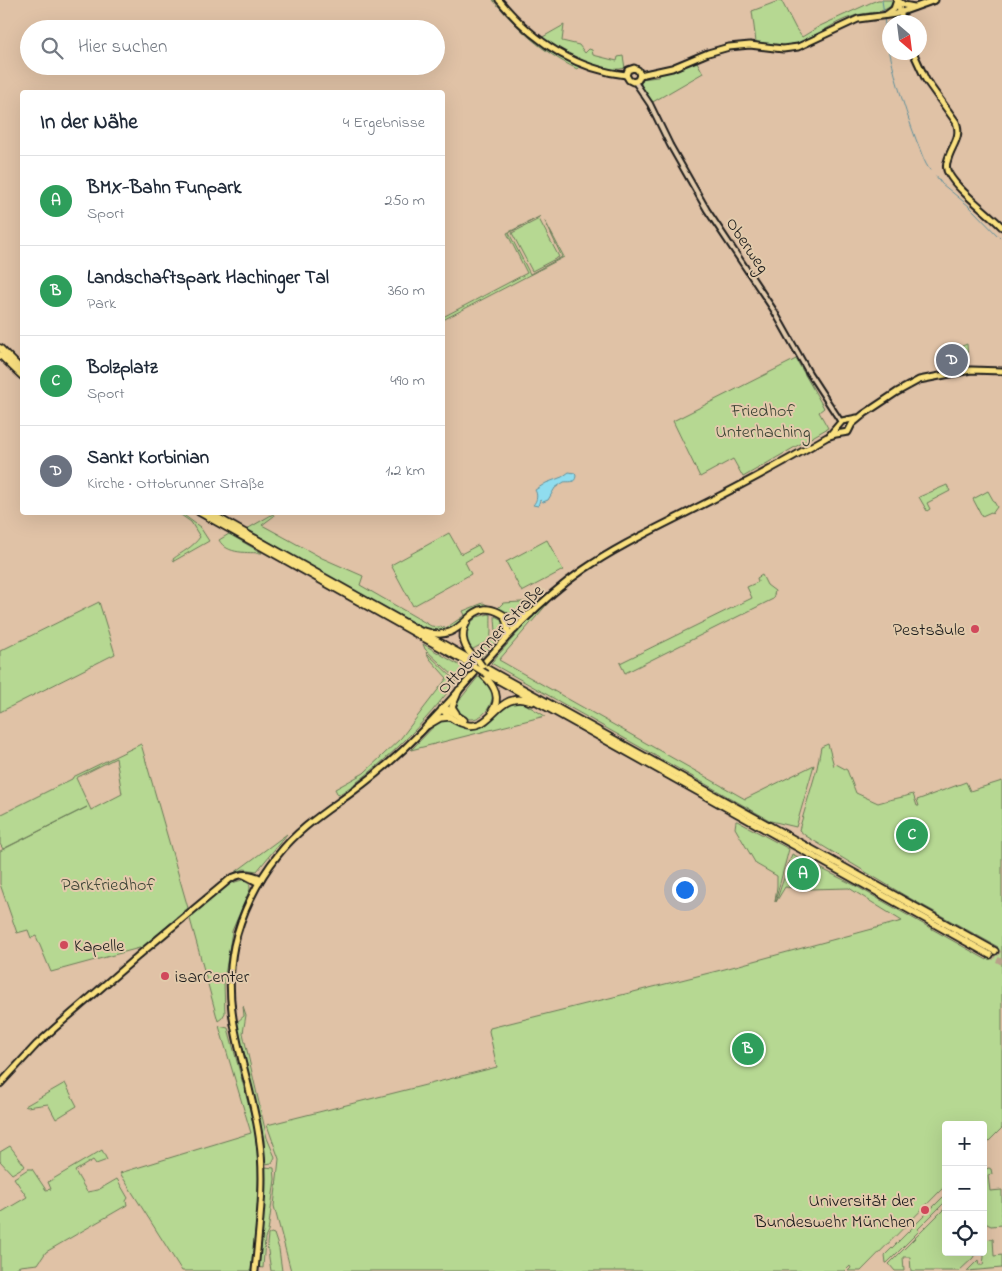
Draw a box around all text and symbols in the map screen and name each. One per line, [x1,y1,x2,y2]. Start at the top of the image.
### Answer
north arrow [882,15,927,60]
search box [20,20,445,75]
icon: search [38,34,66,62]
text: Hier suchen [78,34,167,61]
text: In der Nähe [40,108,138,138]
text: 4 Ergebnisse [343,111,425,135]
text: BMX-Bahn Funpark [87,175,242,202]
text: A [51,189,61,213]
text: 250 m [385,189,425,213]
text: Sport [87,202,125,226]
street label: Oberweg [717,213,775,280]
text: Landschaftspark Hachinger Tal [87,265,329,292]
text: B [51,279,61,303]
text: 360 m [388,279,425,303]
text: Park [87,292,116,316]
pin: D [936,341,968,379]
text: Bolzplatz [87,355,158,382]
text: C [52,369,60,393]
text: 490 m [390,369,425,393]
text: Sport [87,382,125,406]
park label: Friedhof Unterhaching [716,399,810,447]
text: Sankt Korbinian [87,445,209,472]
text: D [50,459,62,483]
text: 1.2 km [385,459,425,483]
text: Kirche · Ottobrunner Straße [87,472,264,496]
street label: Ottobrunner Straße [432,579,552,701]
place label: Pestsäule [893,618,966,644]
marker: Pestsäule [969,623,981,635]
pin: C [896,816,928,854]
pin: A [787,855,819,893]
park label: Parkfriedhof [61,873,155,899]
your location [672,877,698,903]
place label: Kapelle [74,934,125,960]
marker: Kapelle [58,939,70,951]
place label: isarCenter [175,965,250,991]
marker: isarCenter [159,970,171,982]
pin: B [732,1030,764,1068]
map controls [942,1121,987,1256]
button: + [942,1121,987,1166]
button: − [942,1166,987,1211]
place label: Universität der Bundeswehr München [753,1189,915,1236]
marker: Universität der Bundeswehr München [919,1204,931,1216]
button: locate [942,1211,987,1256]

